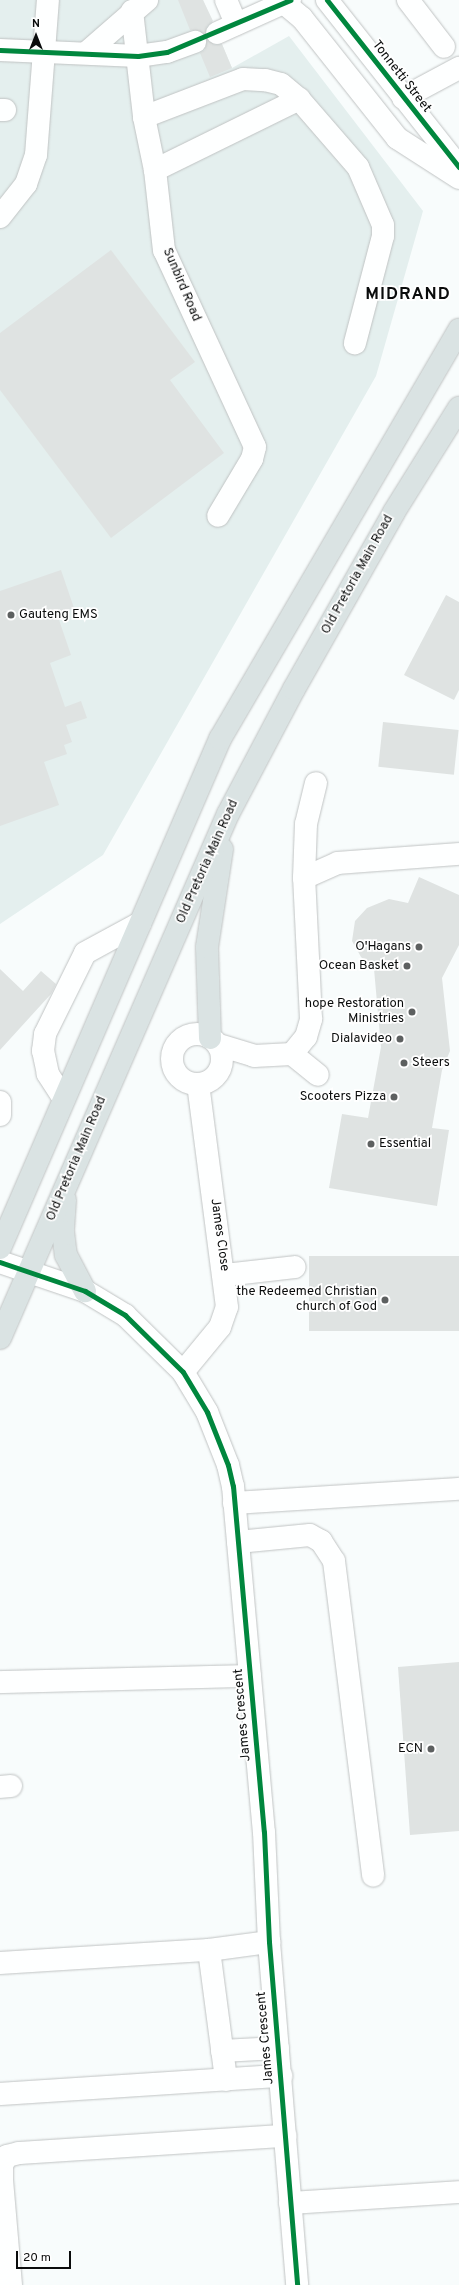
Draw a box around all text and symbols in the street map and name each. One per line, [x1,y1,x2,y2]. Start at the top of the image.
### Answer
north arrow [16,16,56,56]
text: N [32,17,40,31]
street label: Tonnetti Street [368,38,434,116]
street label: Sunbird Road [159,246,203,324]
district label: MIDRAND [365,286,451,306]
street label: Old Pretoria Main Road [319,513,397,637]
place label: Gauteng EMS [19,607,98,623]
marker: Gauteng EMS [6,610,16,620]
street label: Old Pretoria Main Road [174,798,242,926]
place label: O'Hagans [355,939,411,955]
marker: O'Hagans [414,942,424,952]
place label: Ocean Basket [319,958,399,974]
marker: Ocean Basket [402,961,412,971]
place label: hope Restoration Ministries [305,997,404,1028]
marker: hope Restoration Ministries [407,1007,417,1017]
place label: Dialavideo [331,1031,392,1047]
marker: Dialavideo [395,1034,405,1044]
place label: Steers [412,1055,450,1071]
marker: Steers [399,1058,409,1068]
place label: Scooters Pizza [300,1089,386,1105]
marker: Scooters Pizza [389,1092,399,1102]
street label: Old Pretoria Main Road [44,1094,110,1224]
place label: Essential [379,1136,431,1152]
marker: Essential [366,1139,376,1149]
street label: James Close [206,1198,232,1272]
place label: the Redeemed Christian church of God [236,1285,377,1316]
marker: the Redeemed Christian church of God [380,1295,390,1305]
street label: James Crescent [231,1668,255,1762]
place label: ECN [398,1741,423,1757]
marker: ECN [426,1744,436,1754]
street label: James Crescent [254,1991,278,2085]
scale bar [18,2243,73,2269]
text: 20 m [23,2250,51,2266]

